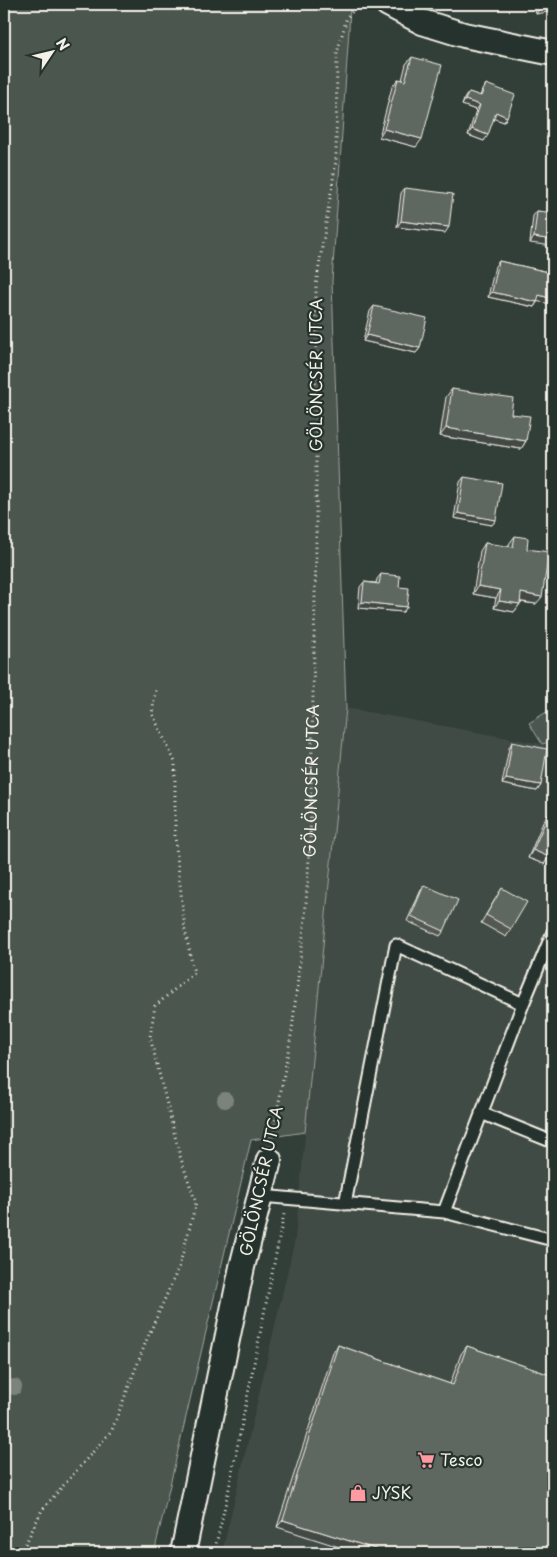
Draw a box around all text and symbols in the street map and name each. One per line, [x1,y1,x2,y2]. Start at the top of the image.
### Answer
north arrow [28,28,78,78]
text: N [51,34,75,55]
street label: GÖLÖNCSÉR UTCA [303,298,327,452]
street label: GÖLÖNCSÉR UTCA [296,704,324,858]
street label: GÖLÖNCSÉR UTCA [232,1103,288,1258]
place label: Tesco [440,1447,483,1471]
supermarket icon: Tesco [416,1450,436,1470]
place label: JYSK [372,1480,412,1504]
shop icon: JYSK [348,1483,368,1503]

